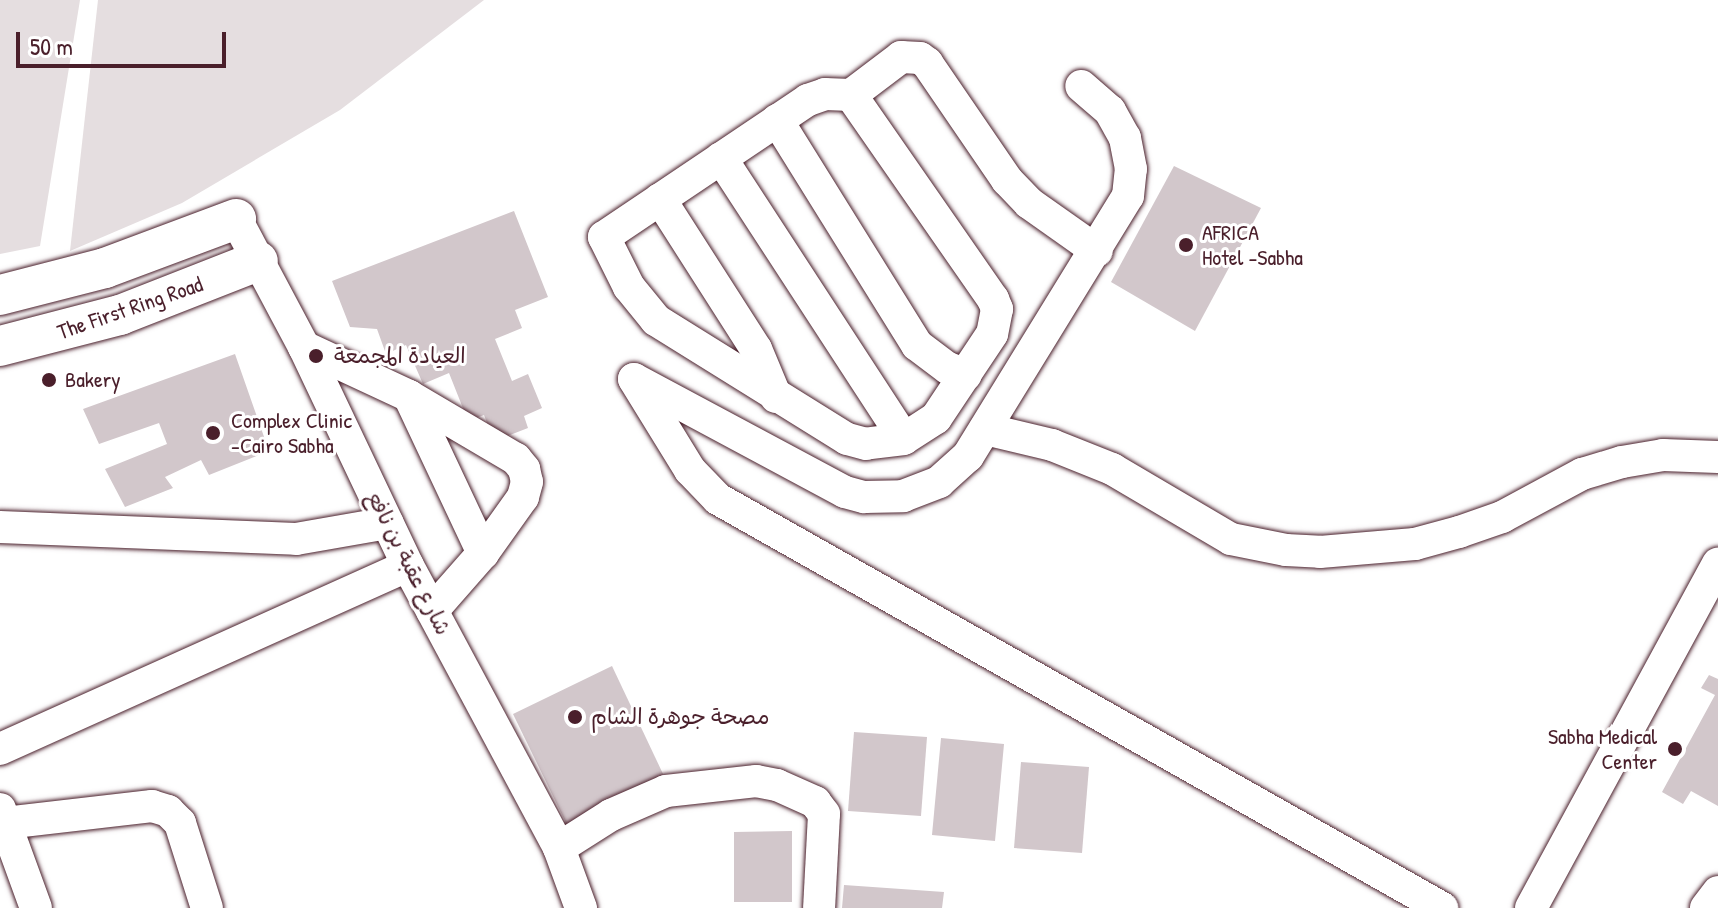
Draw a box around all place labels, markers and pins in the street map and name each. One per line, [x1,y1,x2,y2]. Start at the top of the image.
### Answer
place label: AFRICA Hotel -Sabha [1202,219,1303,270]
marker: AFRICA Hotel -Sabha [1177,236,1195,254]
place label: العيادة المجمعة [334,343,466,369]
marker: العيادة المجمعة [305,345,327,367]
place label: Bakery [65,367,120,393]
marker: Bakery [40,371,58,389]
place label: Complex Clinic -Cairo Sabha [231,407,352,458]
marker: Complex Clinic -Cairo Sabha [202,422,224,444]
place label: مصحة جوهرة الشام [591,704,769,730]
marker: مصحة جوهرة الشام [566,708,584,726]
place label: Sabha Medical Center [1548,723,1657,774]
marker: Sabha Medical Center [1664,738,1686,760]

